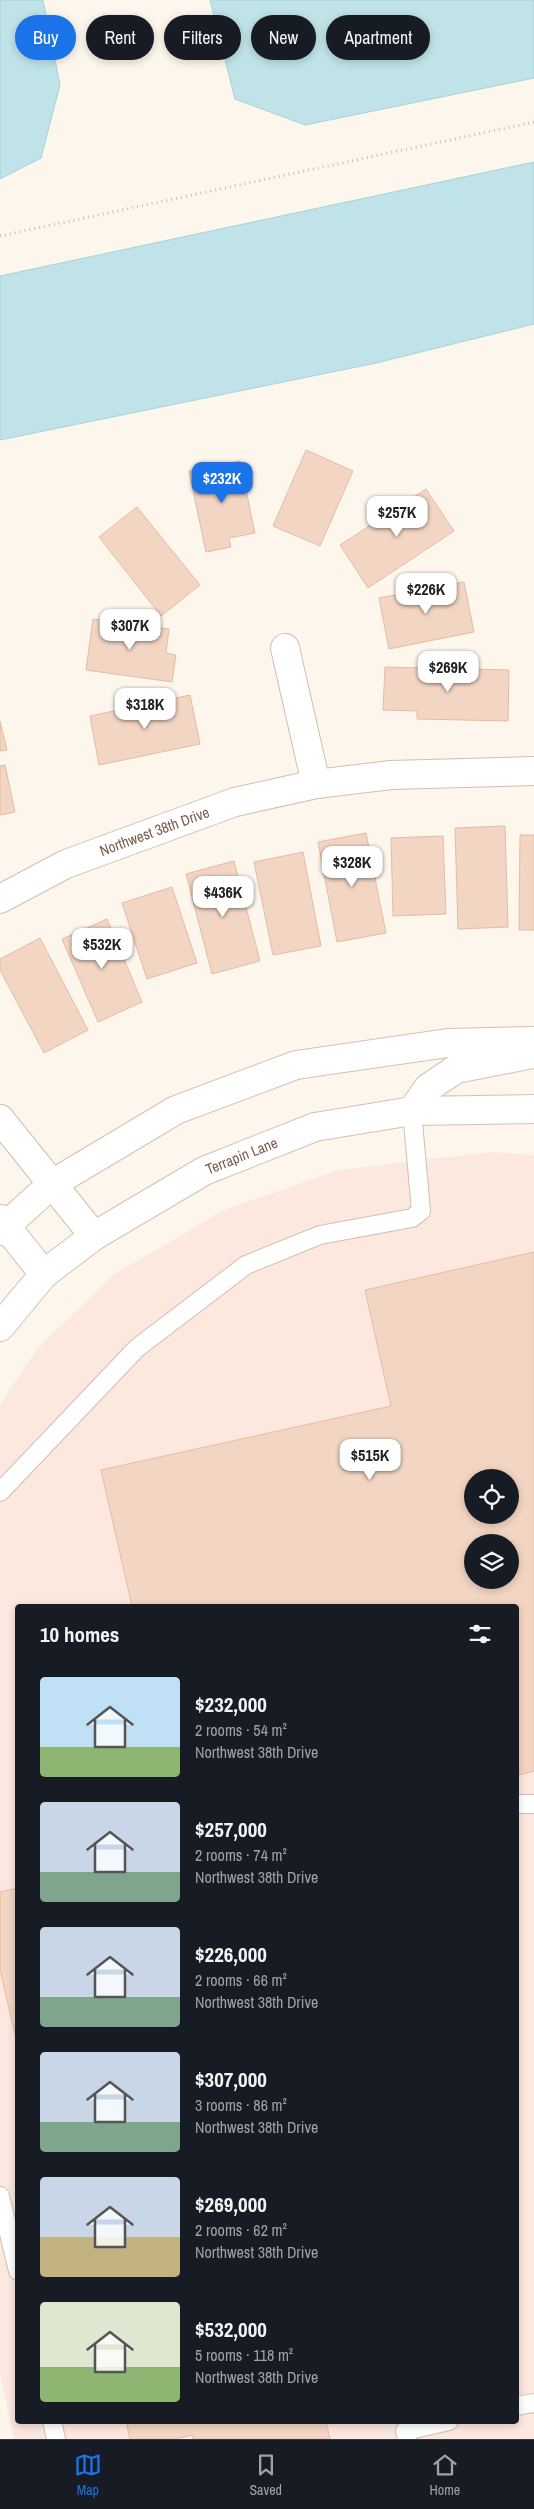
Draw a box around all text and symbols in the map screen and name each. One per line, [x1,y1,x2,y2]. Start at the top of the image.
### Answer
chip: Buy [15,15,76,60]
chip: Rent [86,15,154,60]
chip: Filters [164,15,241,60]
chip: New [251,15,316,60]
chip: Apartment [326,15,430,60]
pin: $232K [187,462,257,504]
text: $232K [203,467,241,489]
pin: $257K [362,496,432,538]
text: $257K [378,501,416,523]
pin: $226K [391,572,461,615]
text: $226K [407,578,445,600]
pin: $307K [95,608,165,651]
text: $307K [111,614,149,636]
pin: $269K [413,650,483,693]
text: $269K [429,656,467,678]
pin: $318K [110,688,180,730]
text: $318K [126,693,164,715]
street label: Northwest 38th Drive [96,801,212,861]
pin: $328K [317,846,387,888]
text: $328K [333,851,371,873]
pin: $436K [188,876,258,918]
text: $436K [204,881,242,903]
pin: $532K [67,928,137,970]
text: $532K [83,933,121,955]
street label: Terrapin Lane [202,1132,281,1179]
pin: $515K [335,1438,405,1481]
text: $515K [351,1444,389,1466]
map controls [464,1469,519,1589]
button: locate [464,1469,519,1524]
button: layers [464,1534,519,1589]
text: 10 homes [40,1620,119,1649]
icon: filters [466,1620,494,1648]
text: $232,000 [195,1690,267,1719]
icon: home [80,1697,140,1757]
text: 2 rooms · 54 m² [195,1719,287,1741]
text: Northwest 38th Drive [195,1741,318,1763]
text: $257,000 [195,1815,267,1844]
icon: home [80,1822,140,1882]
text: 2 rooms · 74 m² [195,1844,287,1866]
text: Northwest 38th Drive [195,1866,318,1888]
text: $226,000 [195,1940,267,1969]
icon: home [80,1947,140,2007]
text: 2 rooms · 66 m² [195,1969,287,1991]
text: Northwest 38th Drive [195,1991,318,2013]
text: $307,000 [195,2065,267,2094]
icon: home [80,2072,140,2132]
text: 3 rooms · 86 m² [195,2094,287,2116]
text: Northwest 38th Drive [195,2116,318,2138]
text: $269,000 [195,2190,267,2219]
icon: home [80,2197,140,2257]
text: 2 rooms · 62 m² [195,2219,287,2241]
text: Northwest 38th Drive [195,2241,318,2263]
text: $532,000 [195,2315,267,2344]
icon: home [80,2322,140,2382]
text: 5 rooms · 118 m² [195,2344,293,2366]
text: Northwest 38th Drive [195,2366,318,2388]
tab: Map [74,2451,102,2499]
tab: Saved [249,2451,282,2499]
tab: Home [430,2451,460,2499]

